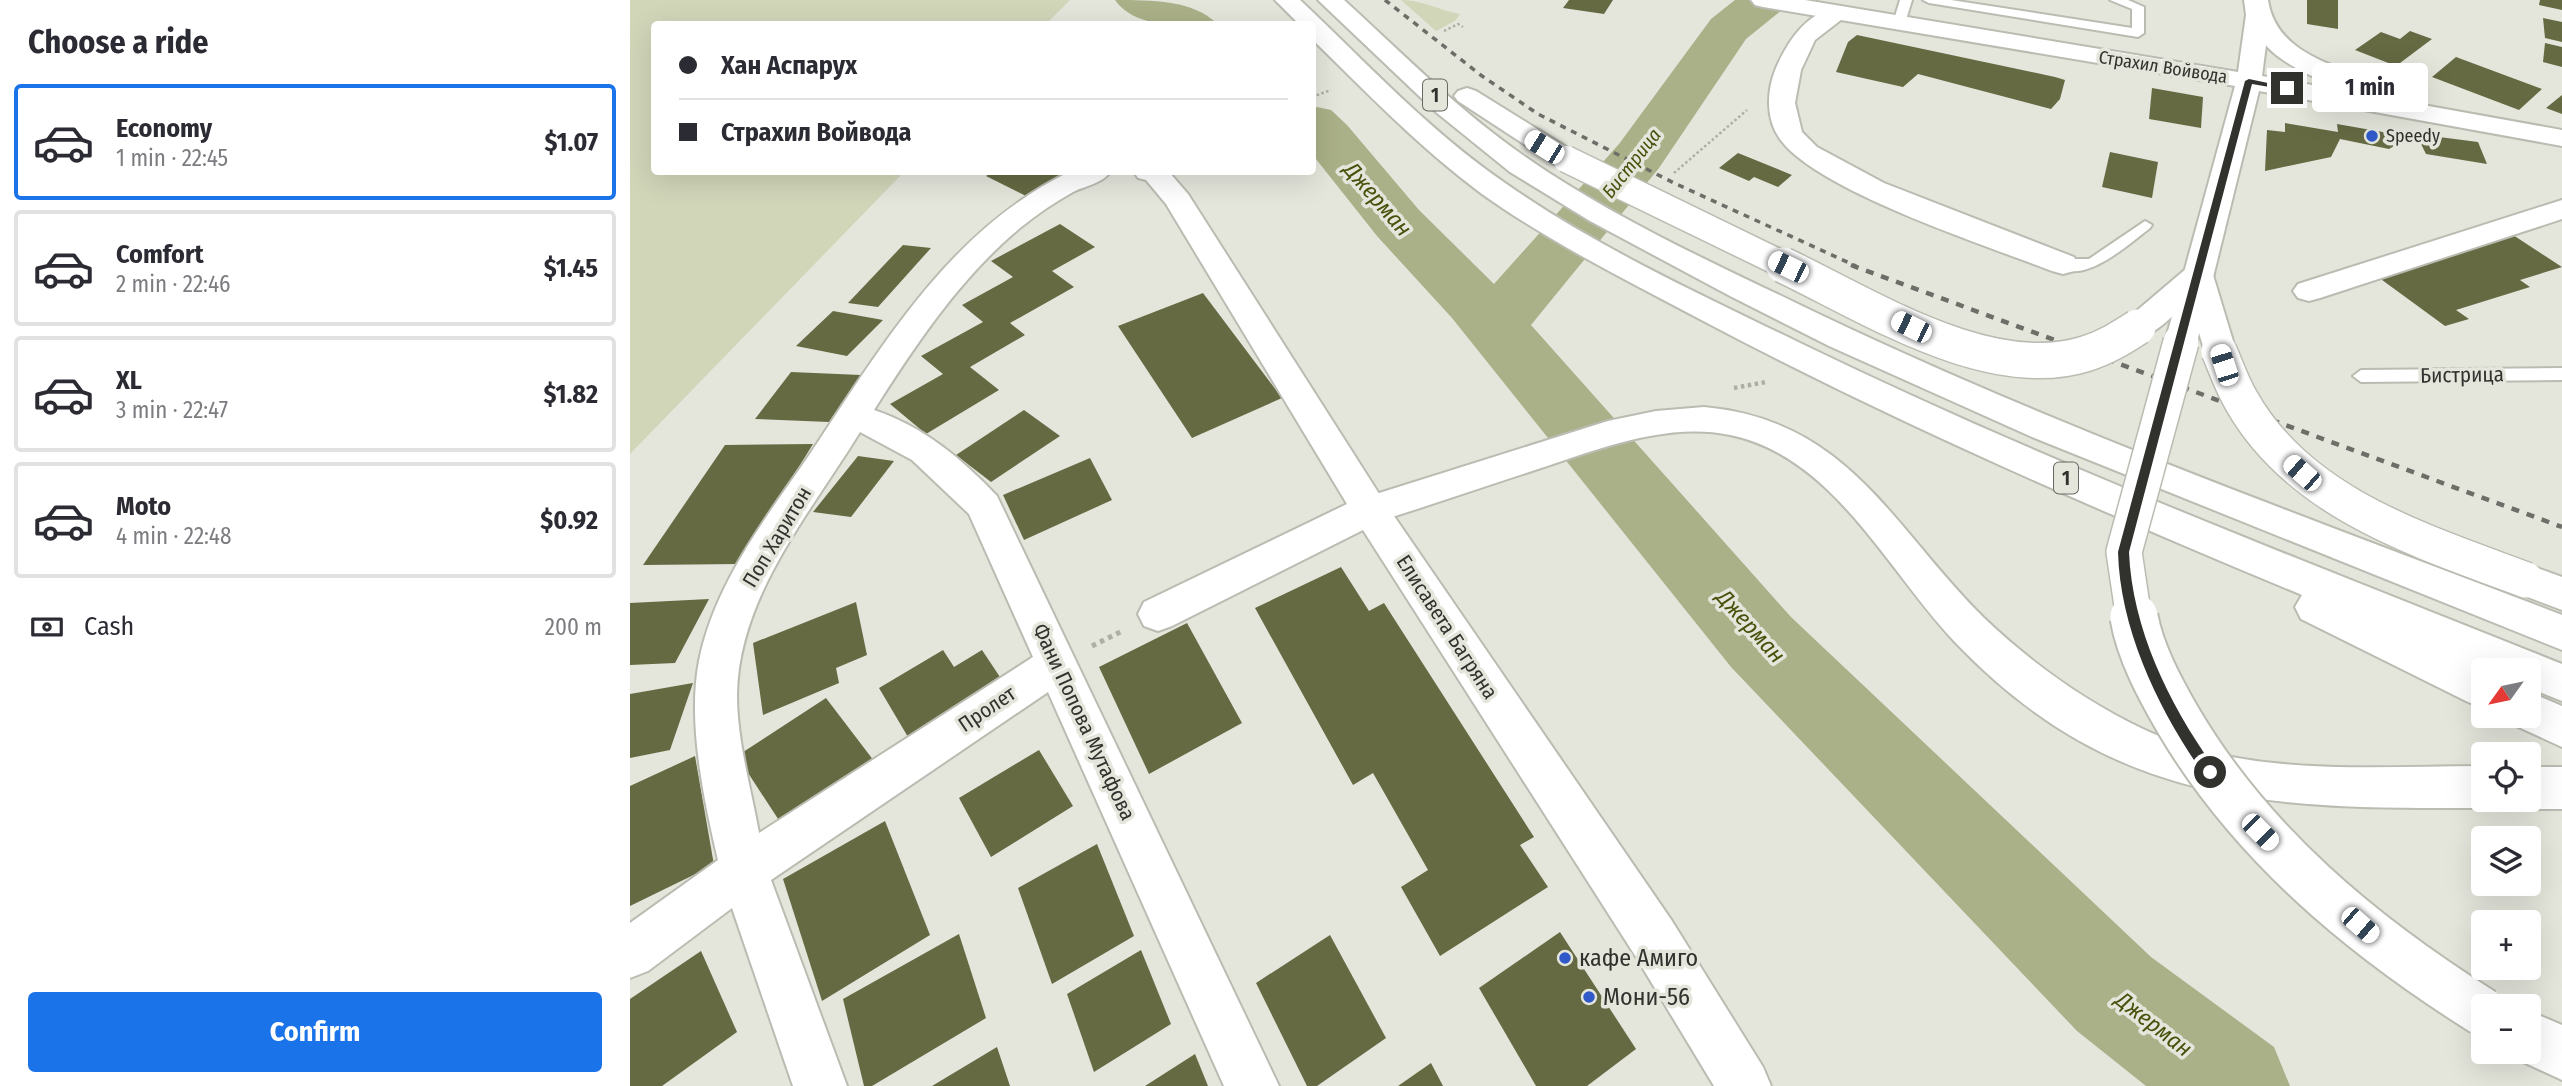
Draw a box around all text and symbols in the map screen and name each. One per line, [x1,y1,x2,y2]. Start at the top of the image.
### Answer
text: Choose a ride [28,23,209,61]
street label: Страхил Войвода [2097,46,2229,88]
text: Хан Аспарух [721,50,857,81]
callout: 1 min [2312,64,2427,112]
route end [2271,72,2303,104]
text: 1 min [2345,73,2395,101]
road number: 1 [1423,80,1447,110]
icon: car [32,111,95,174]
text: Economy [116,113,212,144]
text: Страхил Войвода [721,117,911,148]
water label: Бистрица [1597,124,1666,203]
place label: Speedy [2386,125,2440,147]
text: $1.07 [545,127,598,158]
car [1521,127,1568,167]
marker: Speedy [2364,128,2380,144]
text: 1 min · 22:45 [116,144,228,172]
water label: Джерман [1337,155,1418,242]
icon: car [32,237,95,300]
text: Comfort [116,239,204,270]
car [1765,248,1812,286]
text: $1.45 [544,253,598,284]
text: 2 min · 22:46 [116,270,230,298]
car [1888,308,1935,346]
car [2208,342,2241,388]
street label: Бистрица [2420,361,2504,389]
icon: car [32,363,95,426]
text: XL [116,365,142,396]
text: $1.82 [543,379,598,410]
text: 3 min · 22:47 [116,396,228,424]
car [2280,451,2325,495]
road number: 1 [2054,463,2078,494]
street label: Поп Харитон [737,482,817,592]
icon: car [32,489,95,552]
text: Moto [116,491,171,522]
text: $0.92 [540,505,598,536]
text: 4 min · 22:48 [116,522,232,550]
street label: Елисавета Багряна [1391,550,1503,704]
water label: Джерман [1709,582,1791,669]
icon: cash [28,608,66,646]
text: Cash [84,611,134,642]
text: 200 m [545,613,602,641]
street label: Фани Попова Мутафова [1027,620,1141,824]
north arrow [2471,658,2541,728]
map controls [2471,658,2541,1064]
street label: Пролет [953,680,1021,738]
button: locate [2471,742,2541,812]
route start [2194,756,2226,788]
car [2238,810,2283,854]
button: layers [2471,826,2541,896]
car [2338,903,2383,947]
button: + [2471,910,2541,980]
place label: кафе Амиго [1579,944,1698,972]
marker: кафе Амиго [1557,950,1573,966]
place label: Мони-56 [1603,983,1690,1011]
water label: Джерман [2109,984,2198,1062]
marker: Мони-56 [1581,989,1597,1005]
button: Confirm [28,992,602,1072]
button: − [2471,994,2541,1064]

